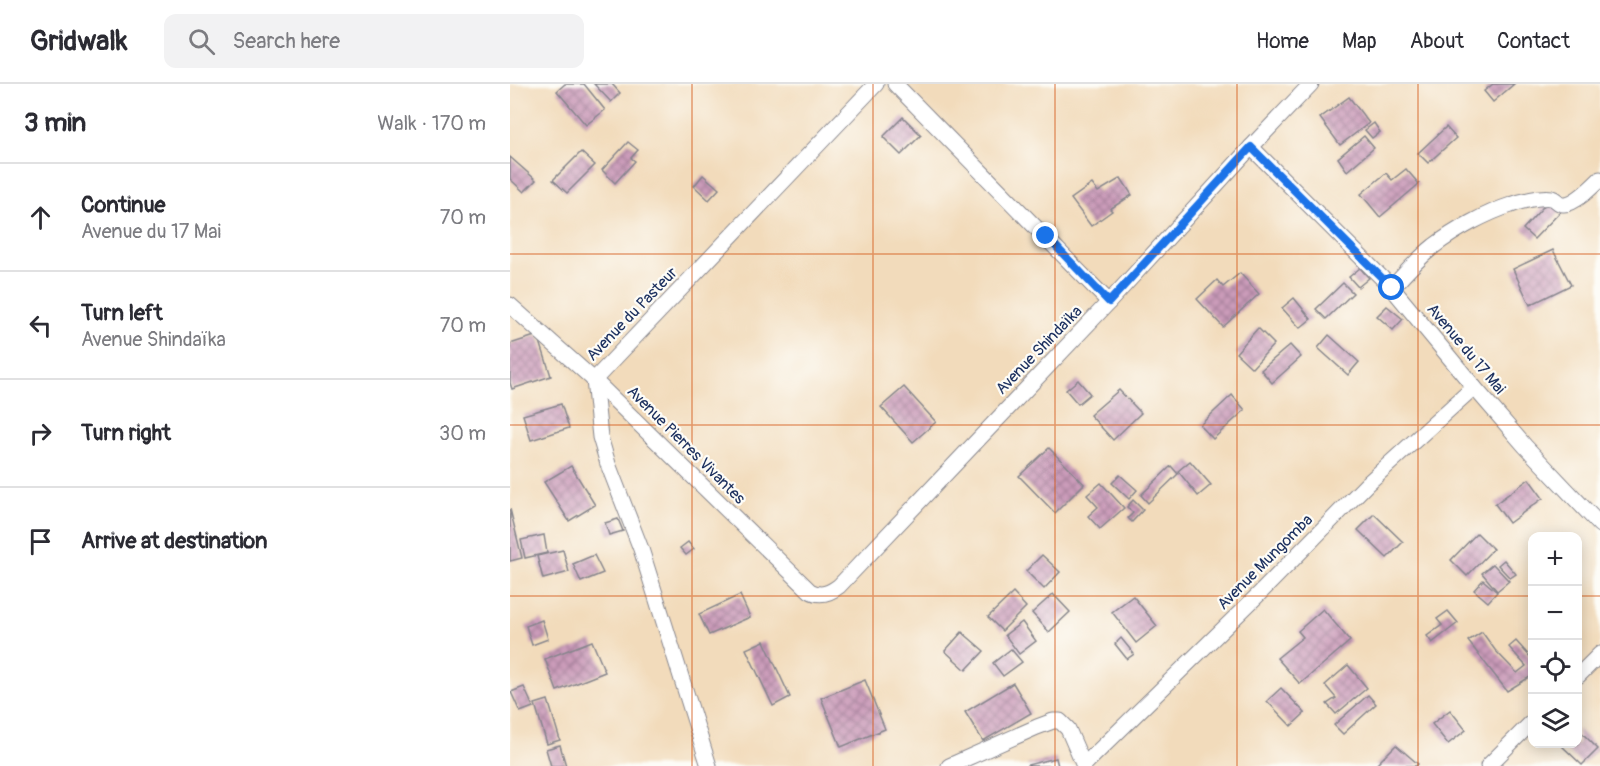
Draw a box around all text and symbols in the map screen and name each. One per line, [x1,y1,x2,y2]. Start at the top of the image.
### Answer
search box [164,14,584,68]
text: Gridwalk [30,24,128,59]
icon: search [185,25,218,58]
text: Search here [233,27,340,55]
text: Home [1256,28,1309,55]
text: Map [1342,28,1377,55]
text: About [1410,28,1464,55]
text: Contact [1497,28,1570,55]
text: 3 min [24,107,86,139]
text: Walk · 170 m [377,111,486,136]
text: Continue [81,191,165,219]
icon: ahead [24,201,57,234]
text: 70 m [440,205,486,230]
text: Avenue du 17 Mai [81,219,221,244]
route end [1032,222,1058,248]
street label: Avenue du Pasteur [582,263,682,365]
route start [1378,274,1404,300]
text: Turn left [81,299,163,327]
street label: Avenue du 17 Mai [1422,300,1510,398]
street label: Avenue Shindaïka [992,301,1086,399]
icon: left [24,309,57,342]
text: 70 m [440,313,486,338]
text: Avenue Shindaïka [81,327,226,352]
street label: Avenue Pierres Vivantes [623,382,749,508]
icon: right [24,417,57,450]
text: Turn right [81,419,171,447]
text: 30 m [439,421,486,446]
street label: Avenue Mungomba [1213,510,1317,614]
icon: arrive [24,525,57,558]
text: Arrive at destination [81,527,267,555]
map controls [1528,532,1582,748]
button: + [1528,532,1582,586]
button: − [1528,586,1582,640]
button: locate [1528,640,1582,694]
button: layers [1528,694,1582,748]

